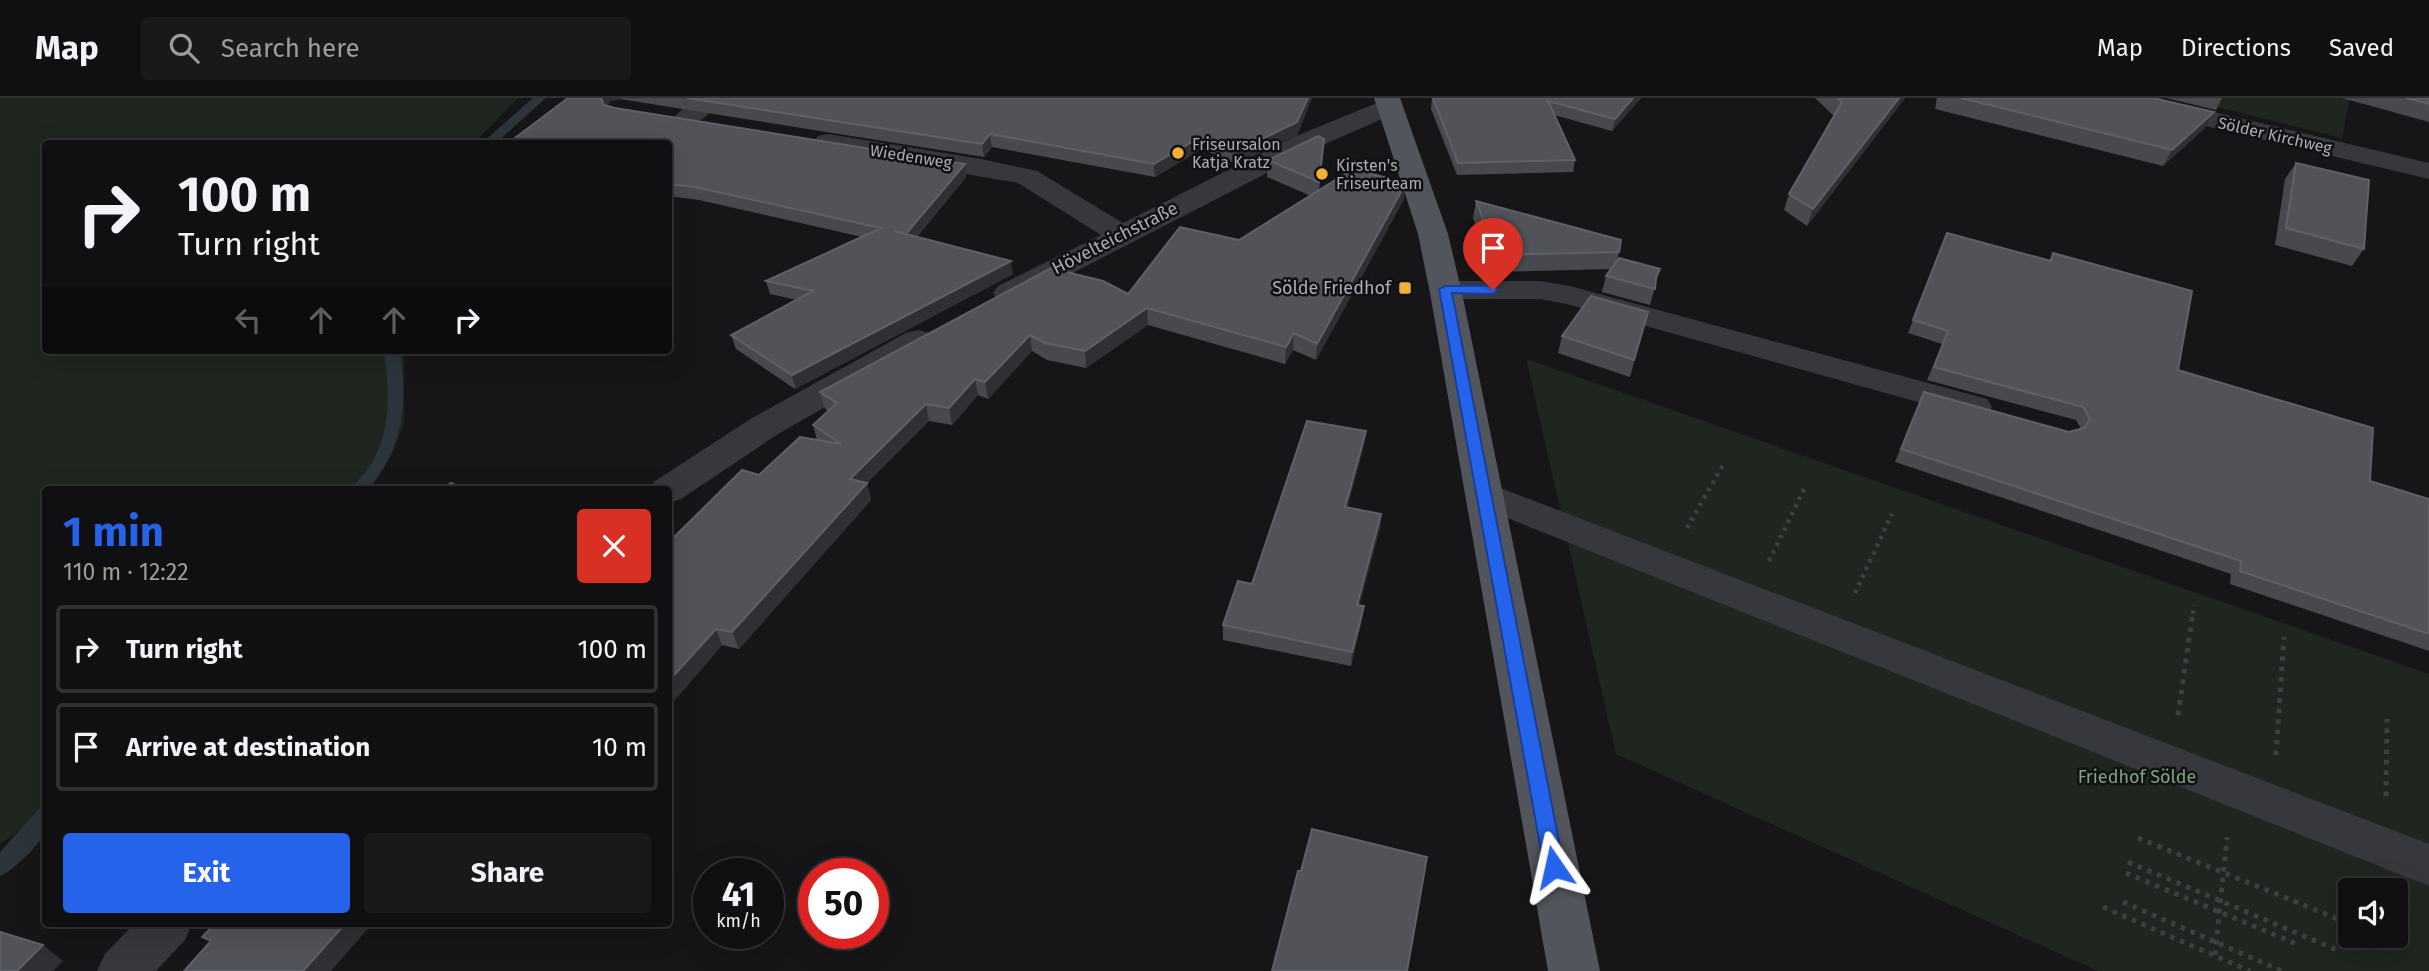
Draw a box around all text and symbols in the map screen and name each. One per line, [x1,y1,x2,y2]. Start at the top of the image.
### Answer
search box [141,17,631,80]
text: Map [35,28,99,68]
icon: search [165,29,203,67]
text: Search here [221,33,360,64]
text: Map [2097,34,2143,62]
text: Directions [2181,34,2291,62]
text: Saved [2329,34,2394,62]
street label: Sölder Kirchweg [2216,113,2334,158]
place label: Friseursalon Katja Kratz [1192,135,1281,172]
street label: Wiedenweg [869,141,954,172]
marker: Friseursalon Katja Kratz [1170,145,1186,161]
place label: Kirsten's Friseurteam [1336,156,1422,193]
text: 100 m [178,165,311,224]
marker: Kirsten's Friseurteam [1314,166,1330,182]
icon: right [63,168,154,259]
street label: Hövelteichstraße [1048,197,1182,279]
pin [1463,218,1523,290]
text: Turn right [178,225,320,263]
icon: arrive [1474,229,1512,267]
place label: Sölde Friedhof [1272,277,1393,299]
marker: Sölde Friedhof [1397,280,1413,296]
icon: left [229,301,267,339]
icon: ahead [302,301,340,339]
icon: ahead [375,301,413,339]
icon: right [448,301,486,339]
text: 1 min [63,507,164,557]
button: close [577,509,651,583]
text: 110 m · 12:22 [63,558,189,586]
icon: right [67,630,105,668]
text: Turn right [126,634,243,665]
text: 100 m [578,634,647,665]
icon: arrive [67,728,105,766]
text: Arrive at destination [126,732,370,763]
text: 10 m [592,732,647,763]
park label: Friedhof Sölde [2078,766,2196,788]
position arrow [1517,830,1591,904]
button: Exit [63,833,350,913]
button: Share [364,833,651,913]
speed limit sign: 50 [798,858,889,949]
text: 41 [722,873,755,915]
map controls [2338,878,2408,948]
button: sound [2338,878,2408,948]
text: km/h [716,910,761,932]

